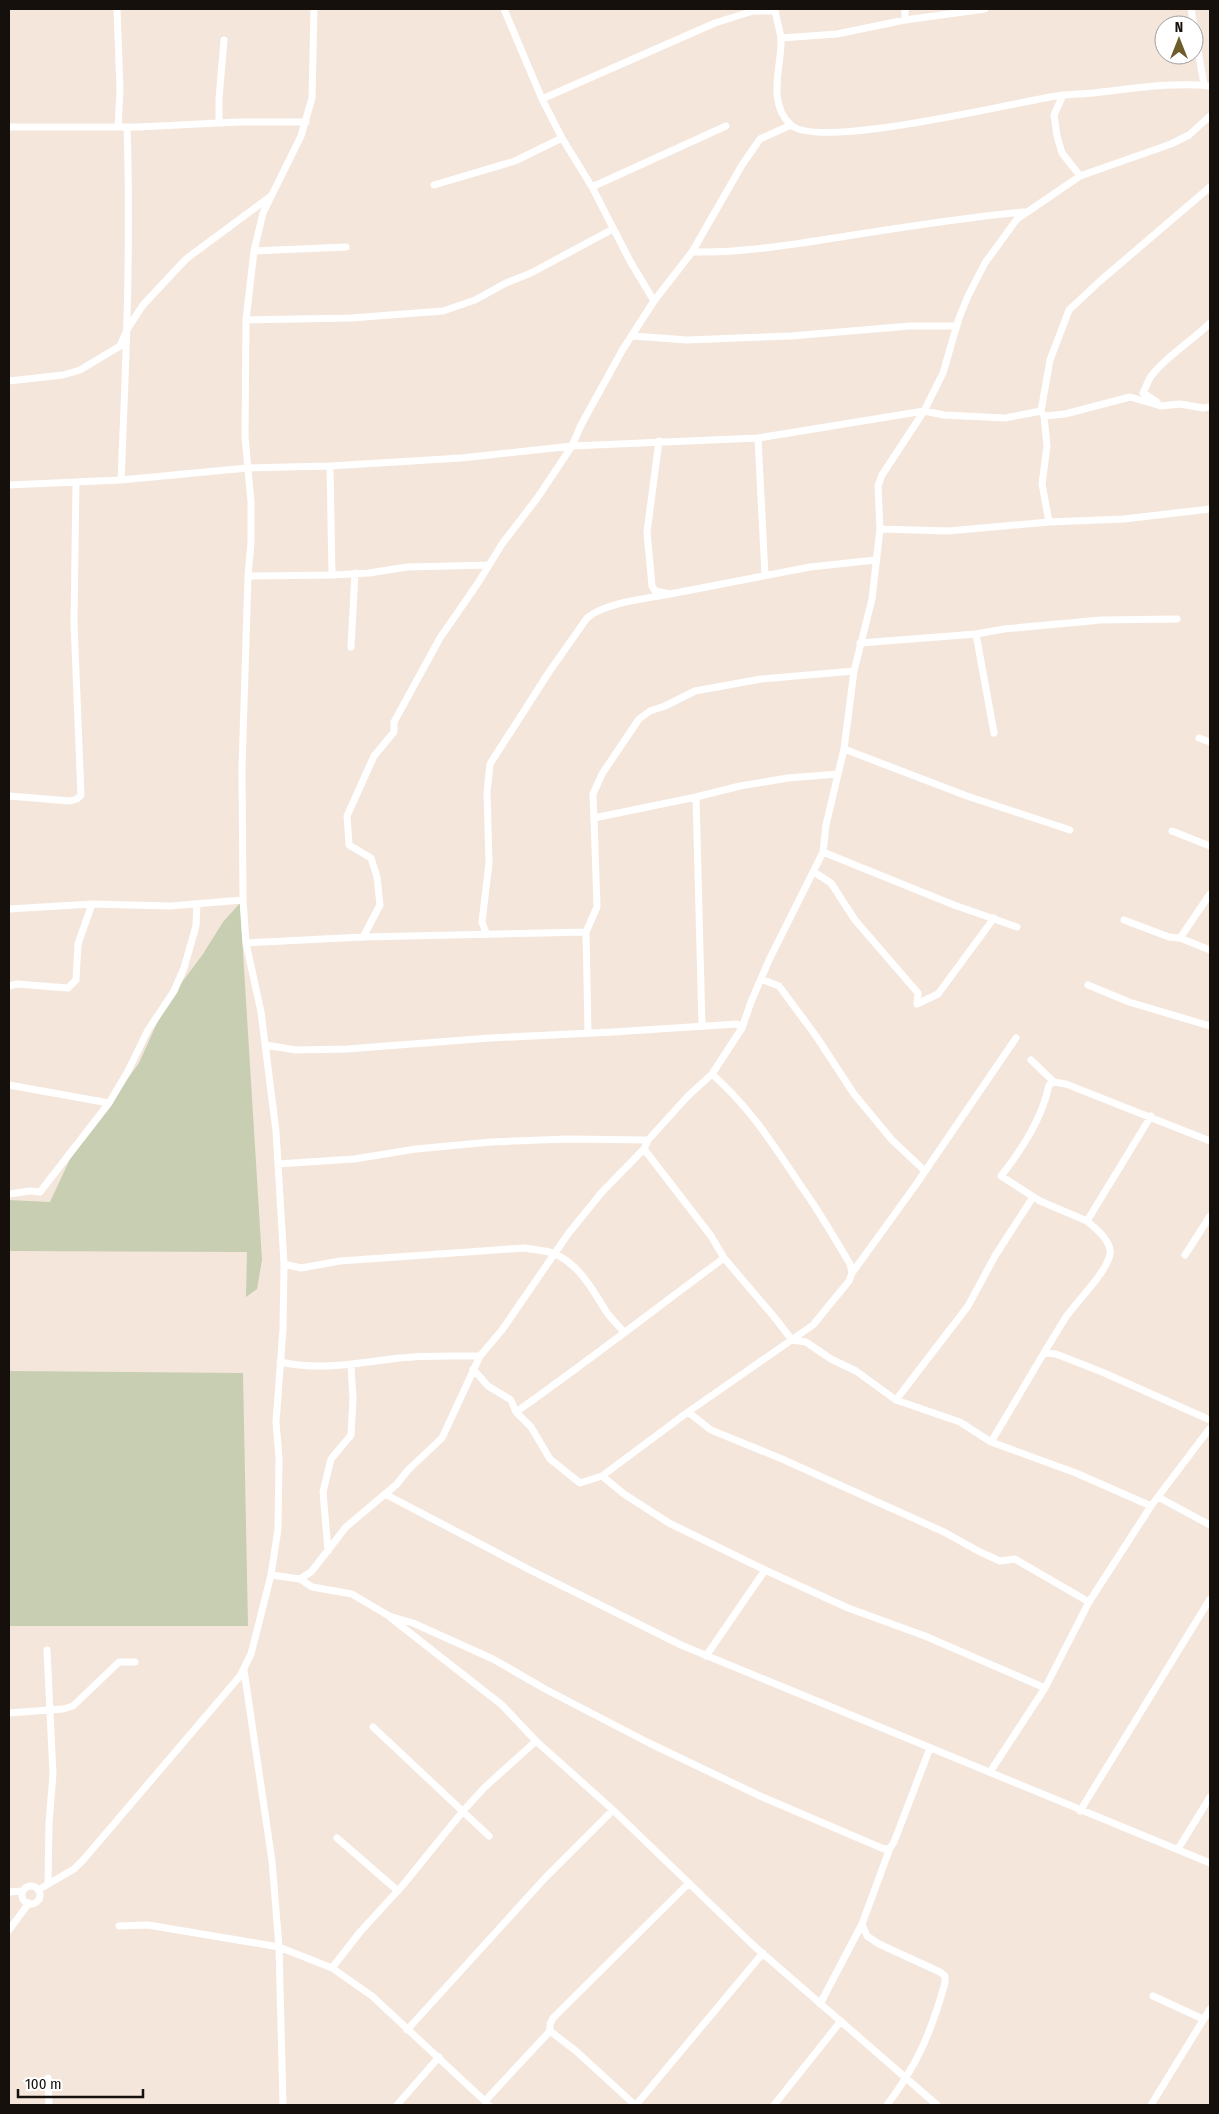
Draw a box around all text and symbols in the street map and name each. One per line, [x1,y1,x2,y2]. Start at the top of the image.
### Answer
north arrow [1154,15,1204,65]
text: N [1175,19,1183,36]
scale bar [18,2066,142,2098]
text: 100 m [25,2075,62,2093]

